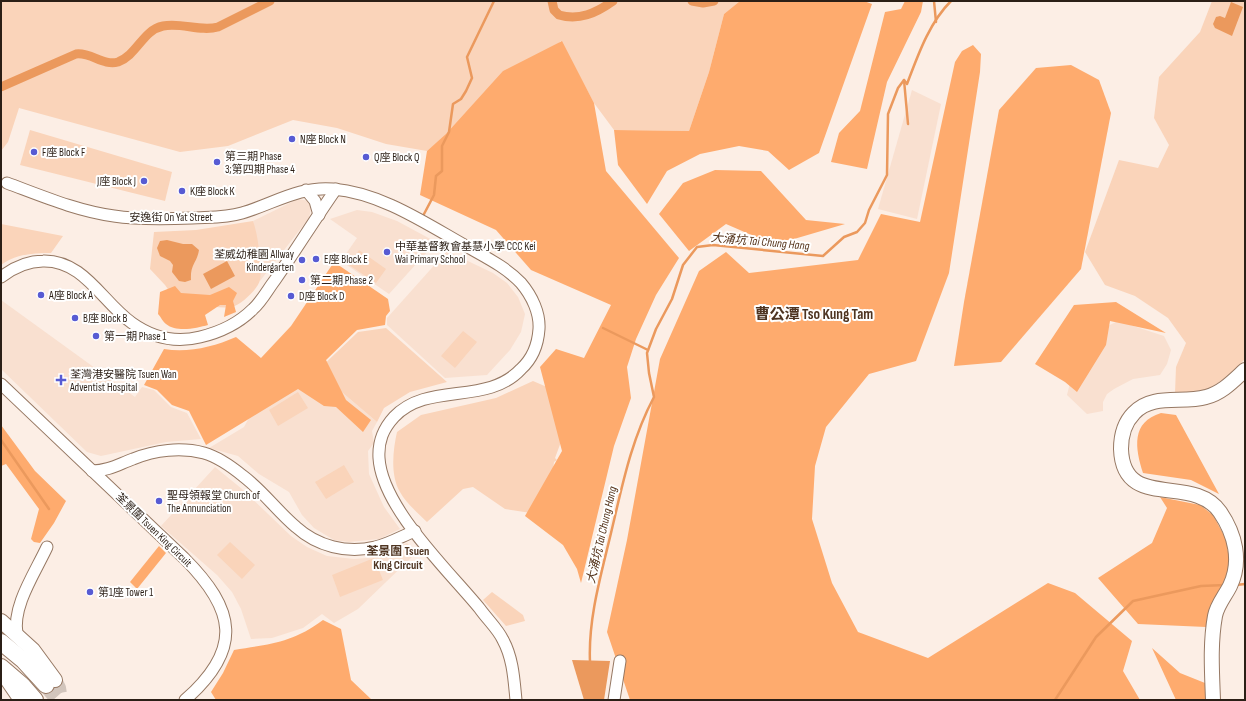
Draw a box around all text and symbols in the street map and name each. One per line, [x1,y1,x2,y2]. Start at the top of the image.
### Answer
place label: N座 Block N [300,133,346,146]
marker: N座 Block N [287,134,297,144]
place label: F座 Block F [42,146,85,159]
marker: F座 Block F [29,147,39,157]
place label: 第三期 Phase 3;第四期 Phase 4 [225,150,295,176]
place label: Q座 Block Q [374,151,419,164]
marker: Q座 Block Q [361,152,371,162]
marker: 第三期 Phase 3;第四期 Phase 4 [212,157,222,167]
place label: J座 Block J [96,175,136,188]
marker: J座 Block J [139,176,149,186]
place label: K座 Block K [190,185,235,198]
marker: K座 Block K [177,186,187,196]
street label: 安逸街 On Yat Street [129,211,213,224]
water label: 大涌坑 Tai Chung Hang [710,230,810,254]
place label: 中華基督教會基慧小學 CCC Kei Wai Primary School [395,240,536,266]
marker: 中華基督教會基慧小學 CCC Kei Wai Primary School [382,247,392,257]
place label: 荃威幼稚園 Allway Kindergarten [214,248,295,274]
place label: E座 Block E [324,253,368,266]
marker: E座 Block E [311,254,321,264]
marker: 荃威幼稚園 Allway Kindergarten [297,255,307,265]
place label: 第二期 Phase 2 [310,274,373,287]
marker: 第二期 Phase 2 [297,275,307,285]
place label: A座 Block A [48,289,93,302]
marker: A座 Block A [36,290,46,300]
place label: D座 Block D [299,290,344,303]
marker: D座 Block D [286,291,296,301]
district label: 曹公潭 Tso Kung Tam [755,305,873,324]
place label: B座 Block B [83,312,128,325]
marker: B座 Block B [70,313,80,323]
place label: 第一期 Phase 1 [104,330,166,343]
marker: 第一期 Phase 1 [91,331,101,341]
place label: 荃灣港安醫院 Tsuen Wan Adventist Hospital [69,368,177,394]
marker: 荃灣港安醫院 Tsuen Wan Adventist Hospital [55,374,67,386]
water label: 大涌坑 Tai Chung Hang [584,485,620,585]
place label: 聖母領報堂 Church of The Annunciation [167,489,261,515]
street label: 荃景圍 Tsuen King Circuit [113,490,195,570]
marker: 聖母領報堂 Church of The Annunciation [154,496,164,506]
district label: 荃景圍 Tsuen King Circuit [367,544,429,573]
place label: 第1座 Tower 1 [98,586,153,599]
marker: 第1座 Tower 1 [85,587,95,597]

